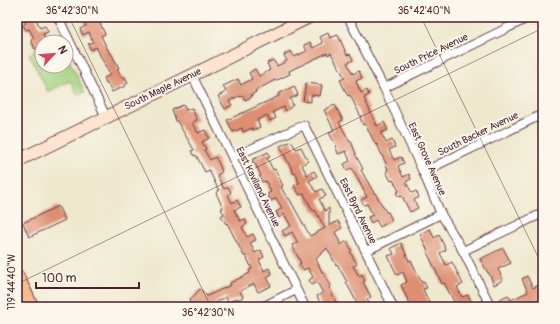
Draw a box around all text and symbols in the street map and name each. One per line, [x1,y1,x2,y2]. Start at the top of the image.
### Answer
text: 36°42'30"N [46,5,98,17]
text: 36°42'40"N [398,5,451,17]
street label: South Price Avenue [392,31,470,77]
north arrow [34,34,74,74]
text: N [55,44,70,57]
street label: South Maple Avenue [123,65,203,113]
street label: South Backer Avenue [436,109,520,159]
street label: East Grove Avenue [406,121,448,197]
street label: East Kaviland Avenue [233,145,283,229]
street label: East Byrd Avenue [337,176,379,246]
text: 119°44'40"W [6,253,18,310]
scale bar [36,264,139,290]
text: 100 m [42,271,77,286]
text: 36°42'30"N [182,307,234,319]

